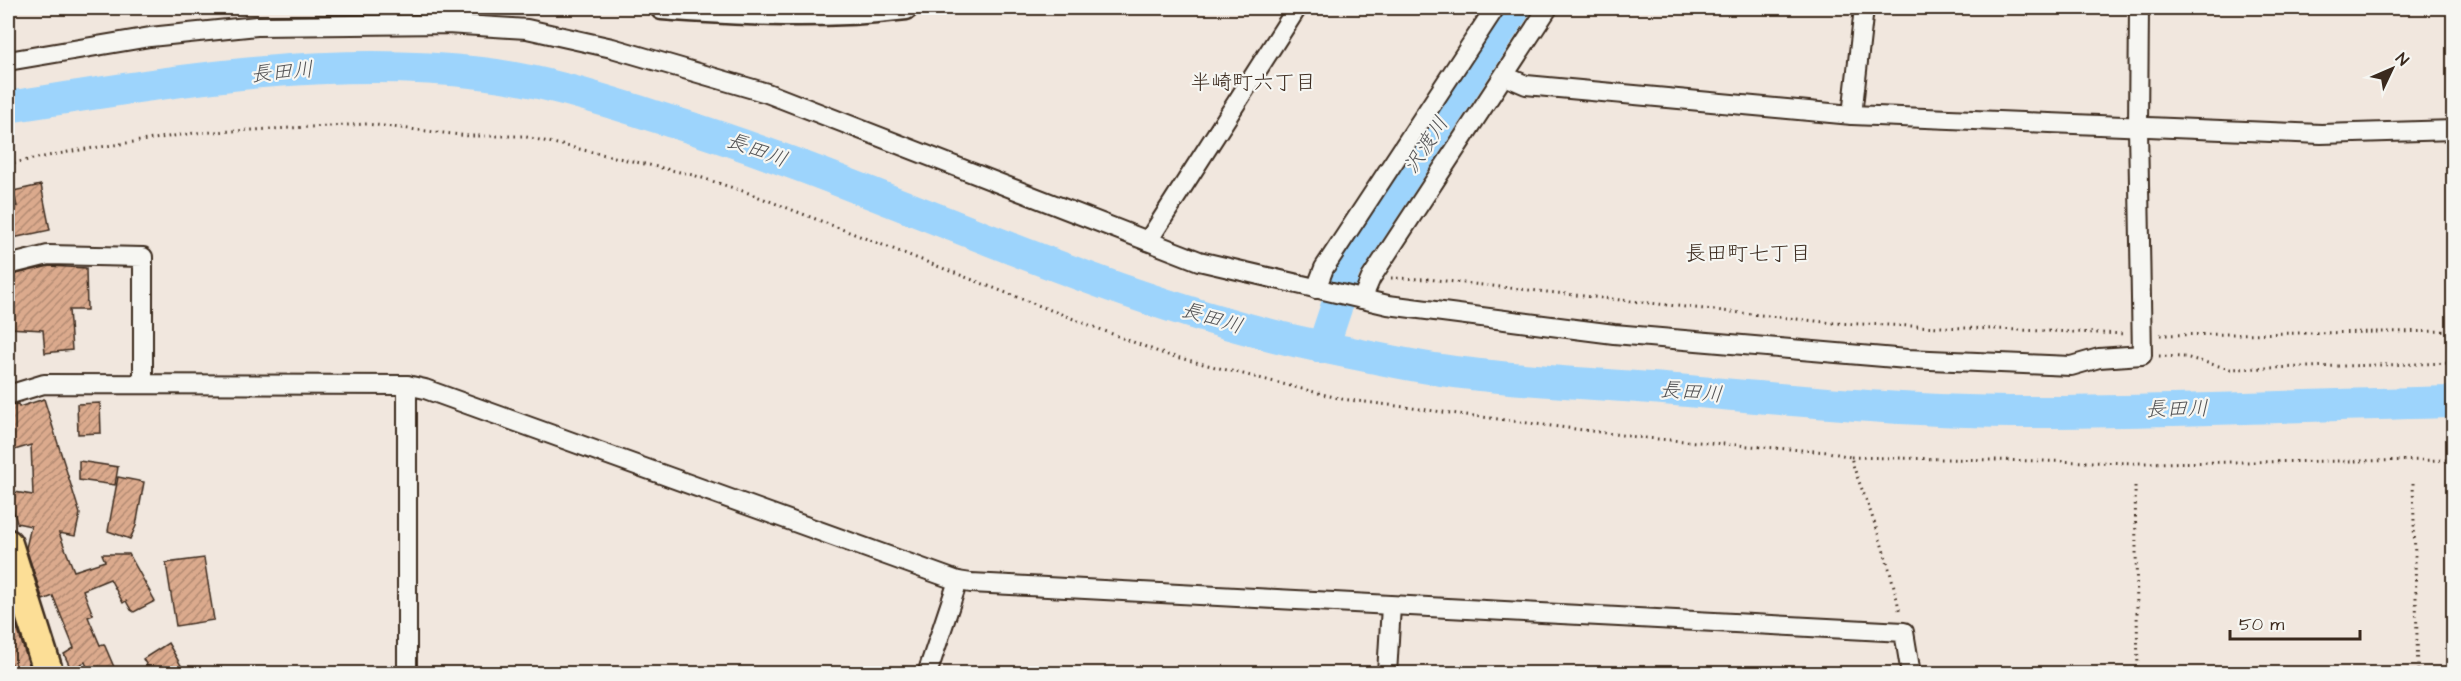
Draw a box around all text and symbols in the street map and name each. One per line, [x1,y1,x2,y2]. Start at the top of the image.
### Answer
north arrow [2362,39,2422,99]
text: N [2391,48,2413,71]
water label: 長田川 [249,55,315,89]
district label: 半崎町六丁目 [1190,68,1316,97]
water label: 沢渡川 [1397,111,1455,179]
water label: 長田川 [722,126,792,174]
district label: 長田町七丁目 [1685,239,1811,268]
water label: 長田川 [1178,295,1246,341]
water label: 長田川 [1658,375,1724,409]
water label: 長田川 [2145,394,2209,424]
scale bar [2230,603,2360,641]
text: 50 m [2239,612,2284,637]

